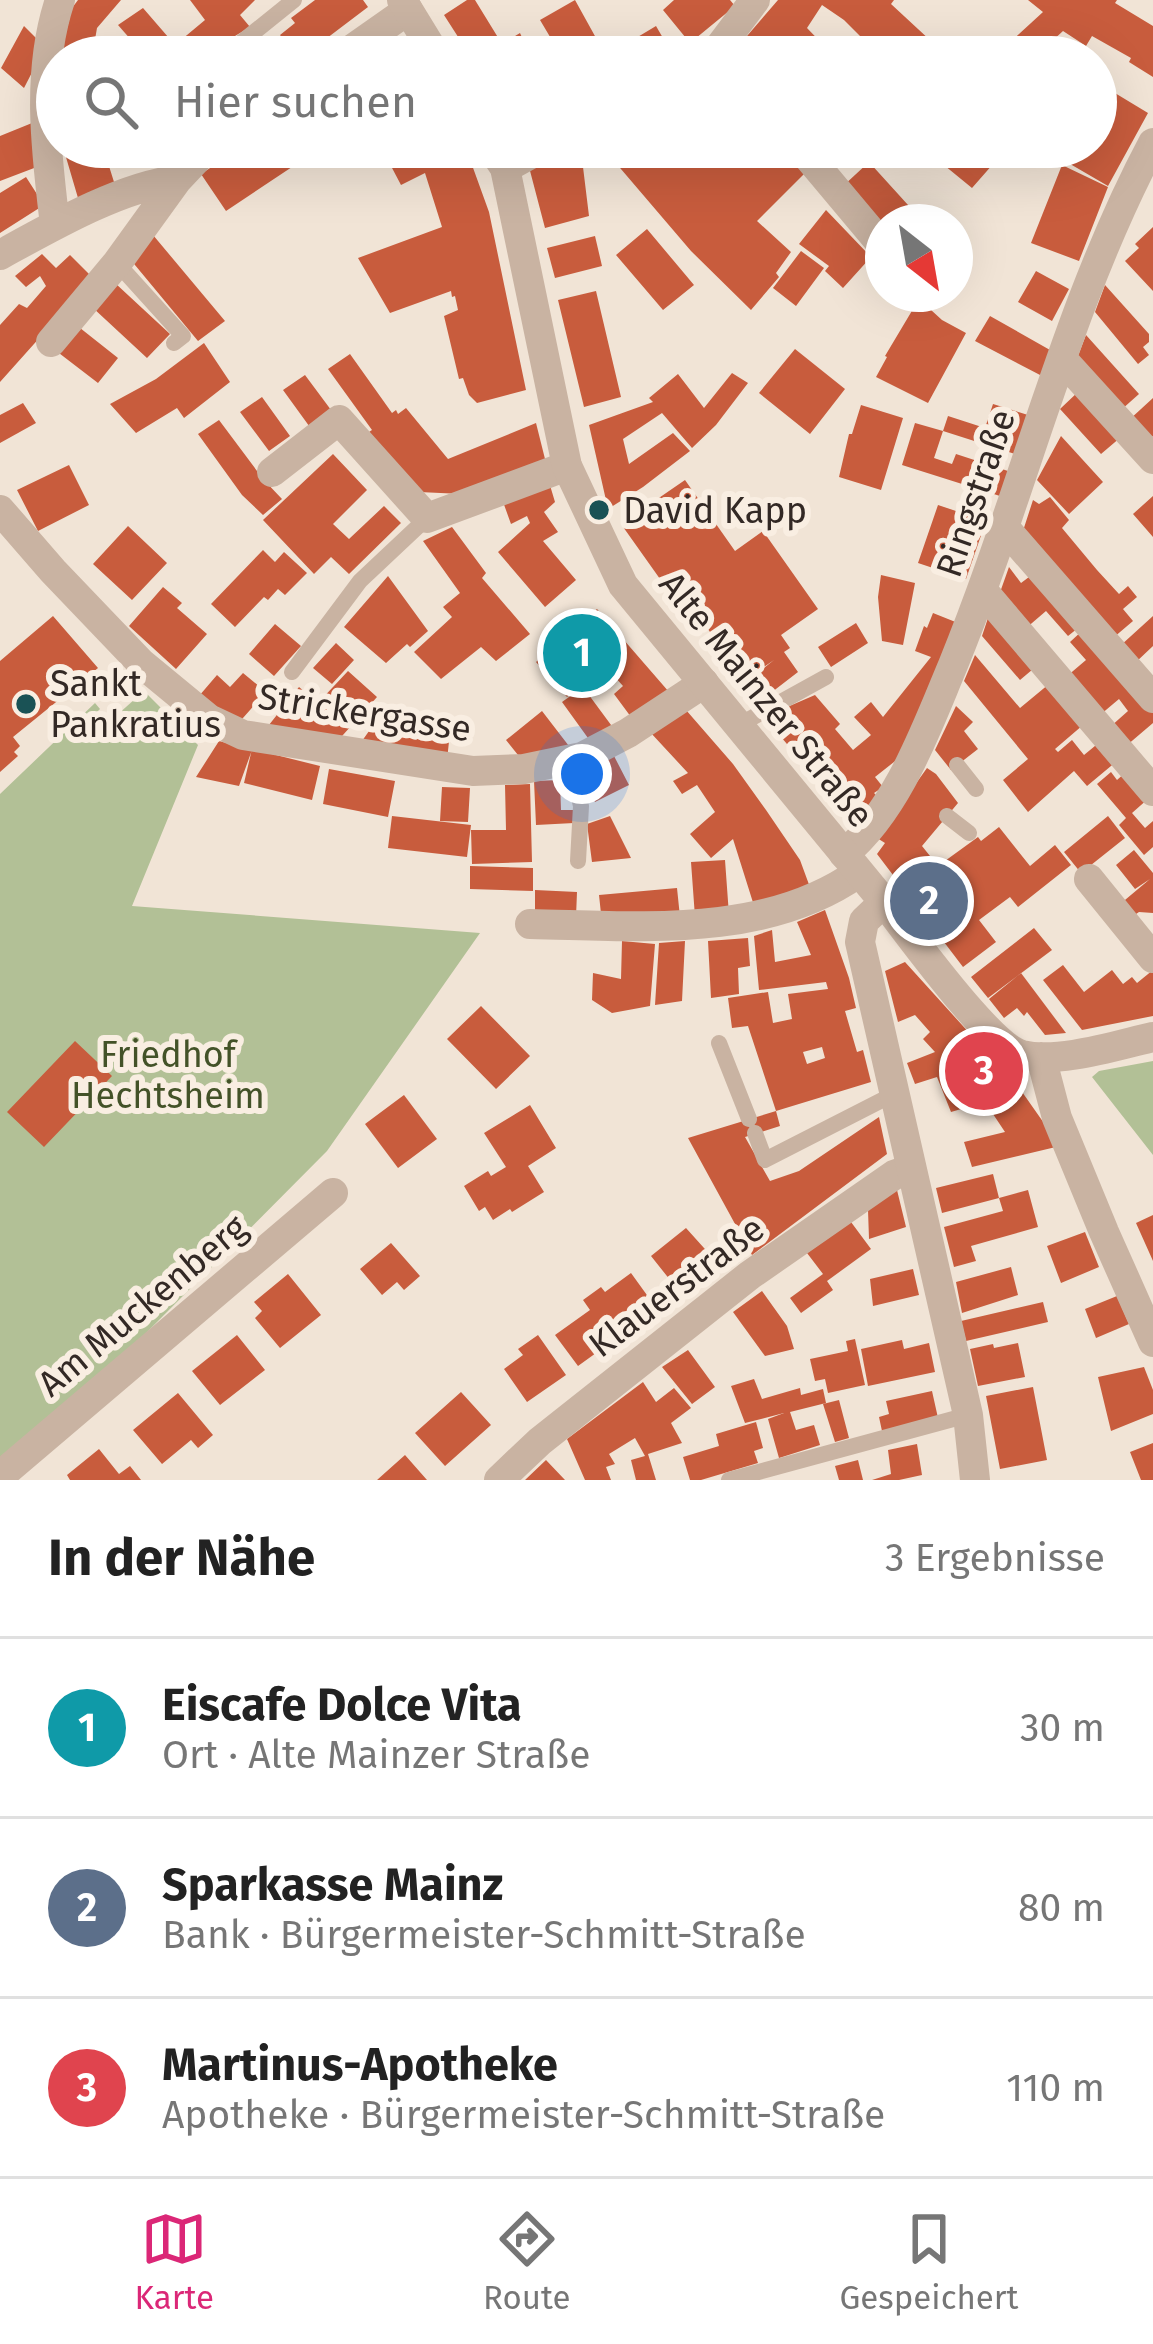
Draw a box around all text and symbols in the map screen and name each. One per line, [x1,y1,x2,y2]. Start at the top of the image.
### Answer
search box [36,36,1117,168]
icon: search [78,69,144,135]
text: Hier suchen [174,75,417,129]
north arrow [865,204,973,312]
street label: Ringstraße [927,404,1025,583]
place label: David Kapp [623,489,807,533]
marker: David Kapp [586,497,612,523]
street label: Alte Mainzer Straße [650,563,883,836]
pin: 1 [543,608,621,698]
place label: Sankt Pankratius [50,662,221,747]
street label: Strickergasse [255,674,475,752]
marker: Sankt Pankratius [13,691,39,717]
your location [552,744,612,804]
pin: 2 [890,856,968,946]
pin: 3 [945,1026,1023,1116]
park label: Friedhof Hechtsheim [71,1033,265,1118]
street label: Am Muckenberg [29,1205,256,1406]
street label: Klauerstraße [580,1207,773,1367]
text: In der Nähe [48,1527,315,1589]
text: 3 Ergebnisse [885,1535,1105,1581]
text: Eiscafe Dolce Vita [162,1678,522,1732]
text: 1 [78,1705,96,1751]
text: 30 m [1020,1705,1105,1751]
text: Ort · Alte Mainzer Straße [162,1732,590,1778]
text: Sparkasse Mainz [162,1858,503,1912]
text: 2 [77,1885,97,1931]
text: 80 m [1018,1885,1105,1931]
text: Bank · Bürgermeister-Schmitt-Straße [162,1912,806,1958]
text: Martinus-Apotheke [162,2038,558,2092]
text: 3 [77,2065,97,2111]
text: 110 m [1006,2065,1105,2111]
text: Apotheke · Bürgermeister-Schmitt-Straße [162,2092,885,2138]
tab: Karte [135,2206,214,2318]
tab: Route [483,2206,570,2318]
tab: Gespeichert [840,2206,1018,2318]

